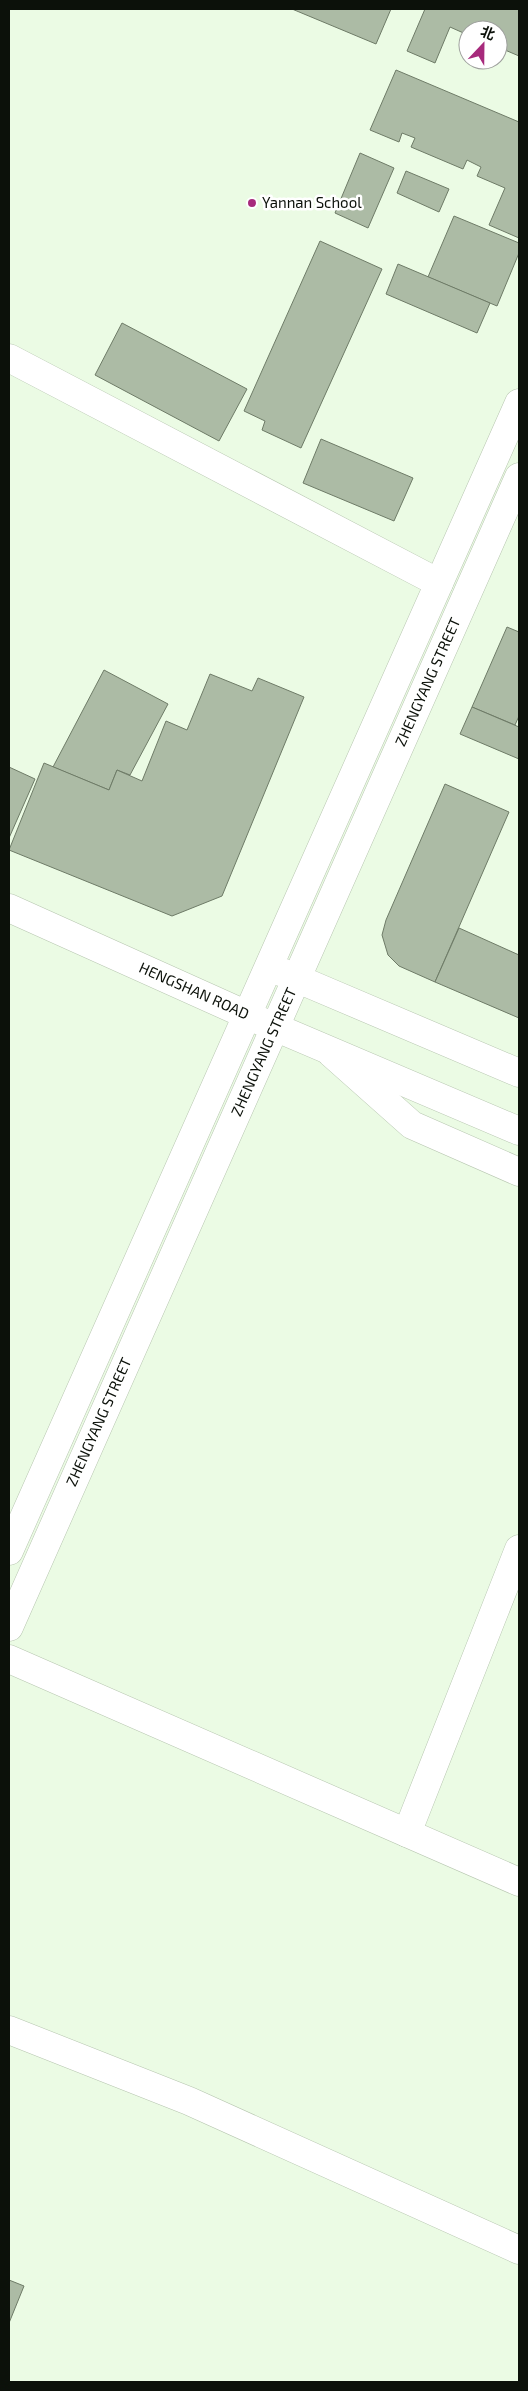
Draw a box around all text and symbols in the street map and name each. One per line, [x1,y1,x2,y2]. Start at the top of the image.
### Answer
north arrow [458,20,508,70]
text: 北 [478,22,498,43]
place label: Yannan School [262,193,362,211]
marker: Yannan School [246,197,258,209]
street label: ZHENGYANG STREET [391,614,464,749]
street label: HENGSHAN ROAD [137,958,252,1022]
street label: ZHENGYANG STREET [227,984,300,1119]
street label: ZHENGYANG STREET [62,1354,135,1489]

